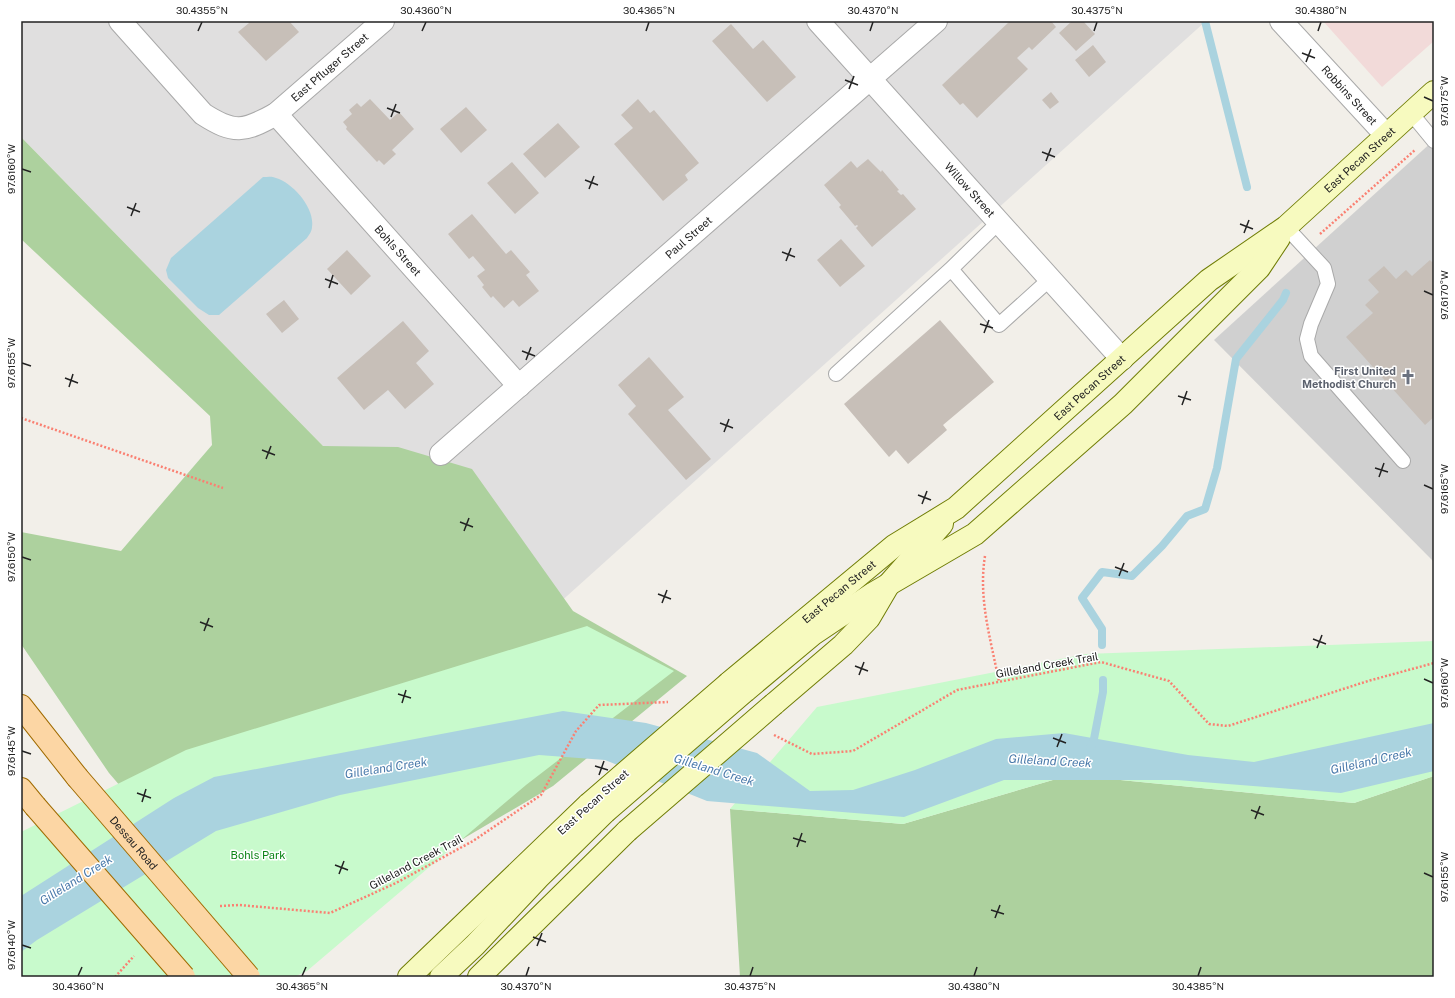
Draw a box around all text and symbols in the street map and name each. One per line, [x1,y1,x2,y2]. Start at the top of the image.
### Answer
text: 30.4355°N [176,4,228,16]
text: 30.4360°N [400,4,452,16]
text: 30.4365°N [623,4,675,16]
text: 30.4370°N [847,4,899,16]
text: 30.4375°N [1071,4,1123,16]
text: 30.4380°N [1295,4,1347,16]
street label: East Pfluger Street [289,31,371,104]
street label: Robbins Street [1319,63,1380,127]
text: 97.6175°W [1438,76,1450,126]
street label: East Pecan Street [1322,124,1398,195]
text: 97.6160°W [5,144,17,194]
street label: Willow Street [942,160,997,219]
street label: Paul Street [663,214,714,261]
street label: Bohls Street [372,223,424,278]
text: 97.6170°W [1438,270,1450,320]
text: 97.6155°W [5,337,17,388]
street label: East Pecan Street [1052,353,1128,423]
place label: First United Methodist Church [1302,365,1396,390]
church icon: First United Methodist Church [1399,368,1417,386]
text: 97.6165°W [1438,463,1450,514]
text: 97.6150°W [5,531,17,582]
street label: East Pecan Street [800,558,878,626]
street label: Gilleland Creek Trail [995,650,1099,680]
text: 97.6160°W [1438,658,1450,708]
text: 97.6145°W [5,725,17,776]
water label: Gilleland Creek [1329,745,1414,777]
water label: Gilleland Creek [672,751,756,789]
water label: Gilleland Creek [1008,752,1092,770]
water label: Gilleland Creek [344,755,429,781]
street label: East Pecan Street [555,767,631,837]
street label: Dessau Road [108,814,160,872]
street label: Gilleland Creek Trail [367,832,465,892]
park label: Bohls Park [231,849,285,861]
text: 97.6155°W [1438,851,1450,902]
water label: Gilleland Creek [37,852,115,908]
text: 97.6140°W [5,920,17,970]
text: 30.4360°N [52,980,104,992]
text: 30.4365°N [276,980,328,992]
text: 30.4370°N [500,980,552,992]
text: 30.4375°N [724,980,776,992]
text: 30.4380°N [948,980,1000,992]
text: 30.4385°N [1172,980,1224,992]

